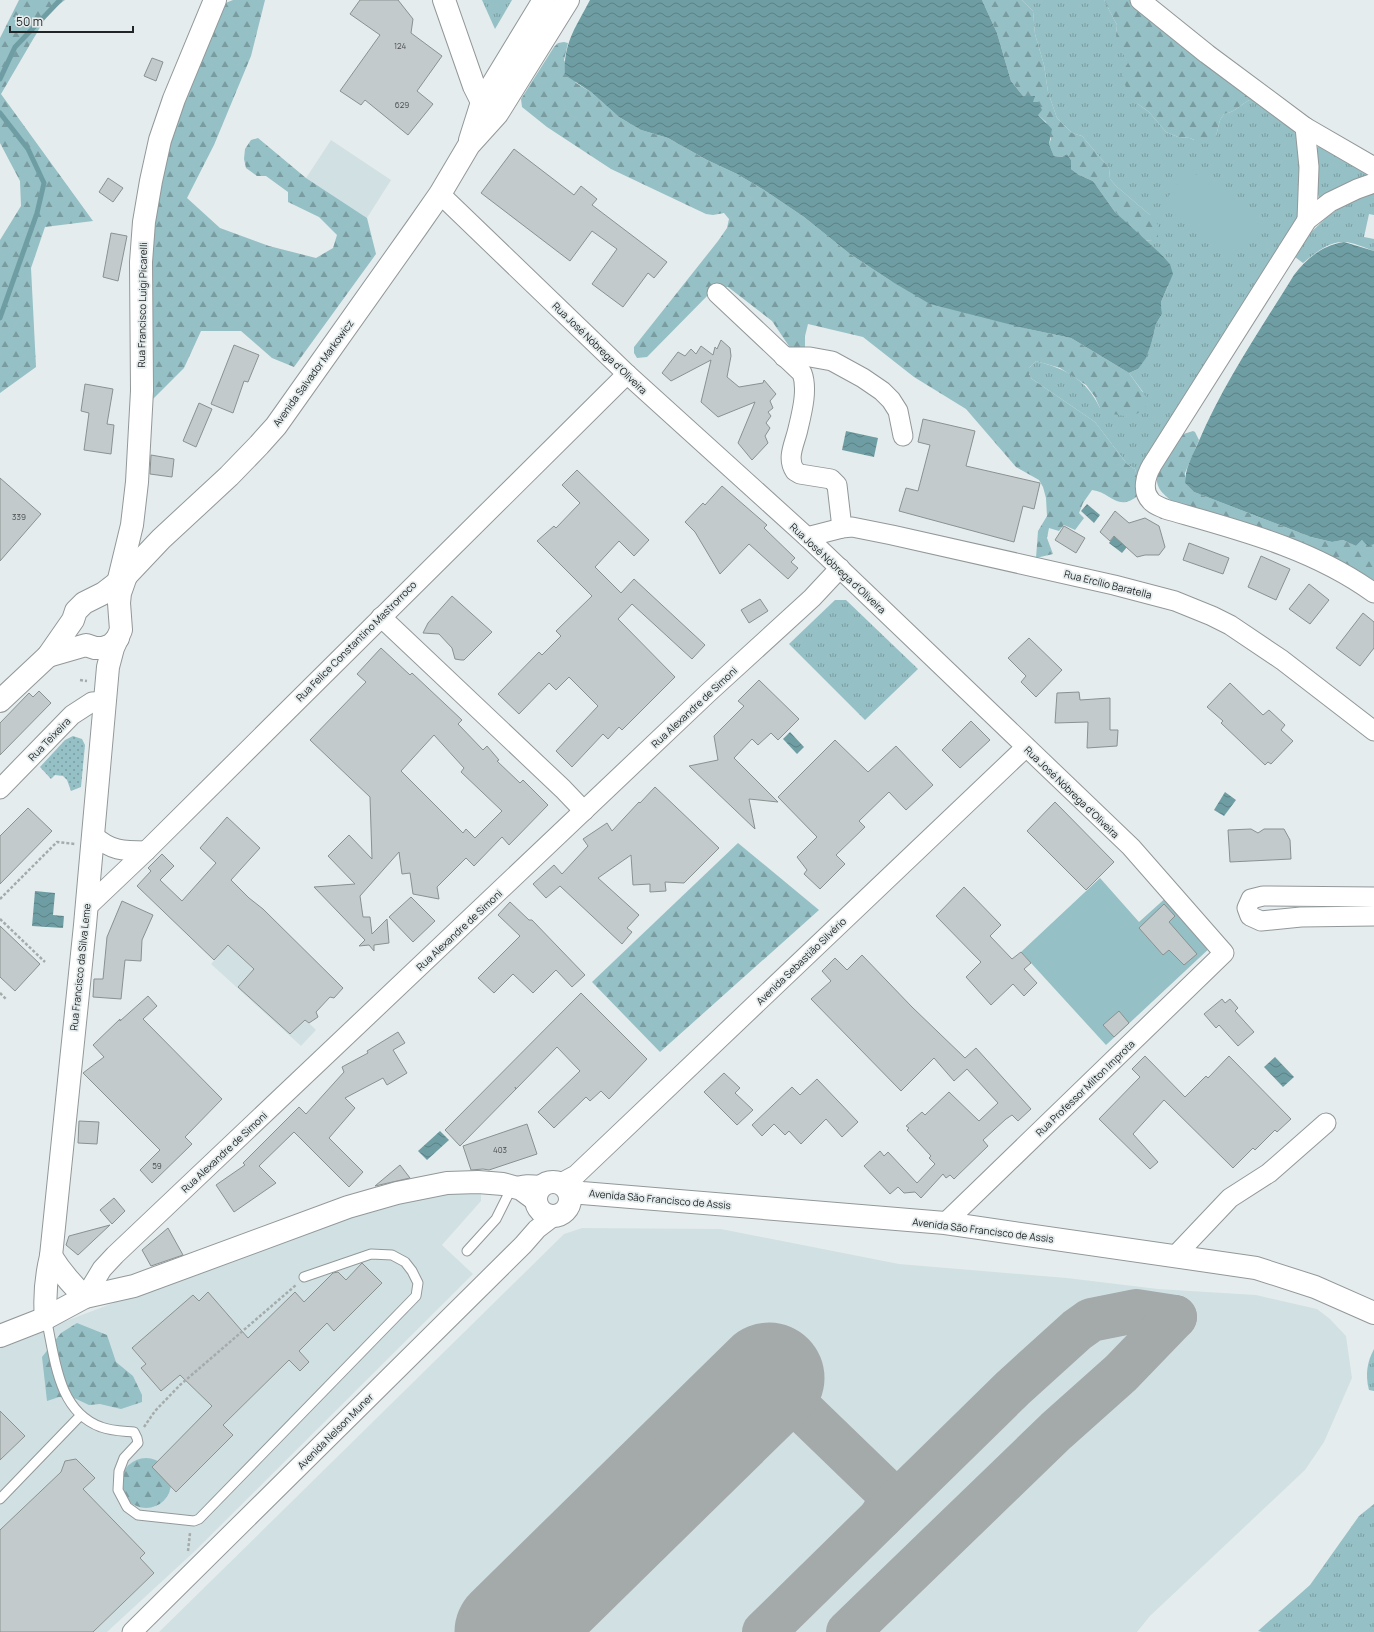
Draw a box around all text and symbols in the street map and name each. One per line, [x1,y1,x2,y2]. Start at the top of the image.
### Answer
scale bar [10,8,133,34]
text: 50 m [16,13,43,30]
house number: 124 [394,40,406,51]
house number: 629 [395,99,409,110]
street label: Rua Francisco Luigi Picarelli [134,242,150,368]
street label: Rua José Nóbrega d'Oliveira [549,299,651,397]
street label: Avenida Salvador Markowicz [269,317,357,429]
house number: 339 [12,511,26,522]
street label: Rua José Nóbrega d'Oliveira [787,520,889,616]
street label: Rua Ercílio Baratella [1063,566,1153,602]
street label: Rua Felice Constantino Mastrorroco [293,578,419,704]
street label: Rua Alexandre de Simoni [648,663,740,751]
street label: Rua Teixeira [25,714,73,764]
street label: Rua José Nóbrega d'Oliveira [1021,743,1123,841]
street label: Rua Alexandre de Simoni [413,886,505,974]
street label: Rua Francisco da Silva Leme [66,903,94,1031]
street label: Avenida Sebastião Silvério [753,914,849,1008]
street label: Rua Professor Milton Improta [1032,1037,1138,1139]
street label: Rua Alexandre de Simoni [178,1108,270,1196]
house number: 403 [493,1144,507,1155]
house number: 59 [152,1160,162,1171]
street label: Avenida São Francisco de Assis [589,1186,731,1212]
street label: Avenida São Francisco de Assis [912,1214,1054,1246]
street label: Avenida Nelson Muner [294,1390,376,1472]

